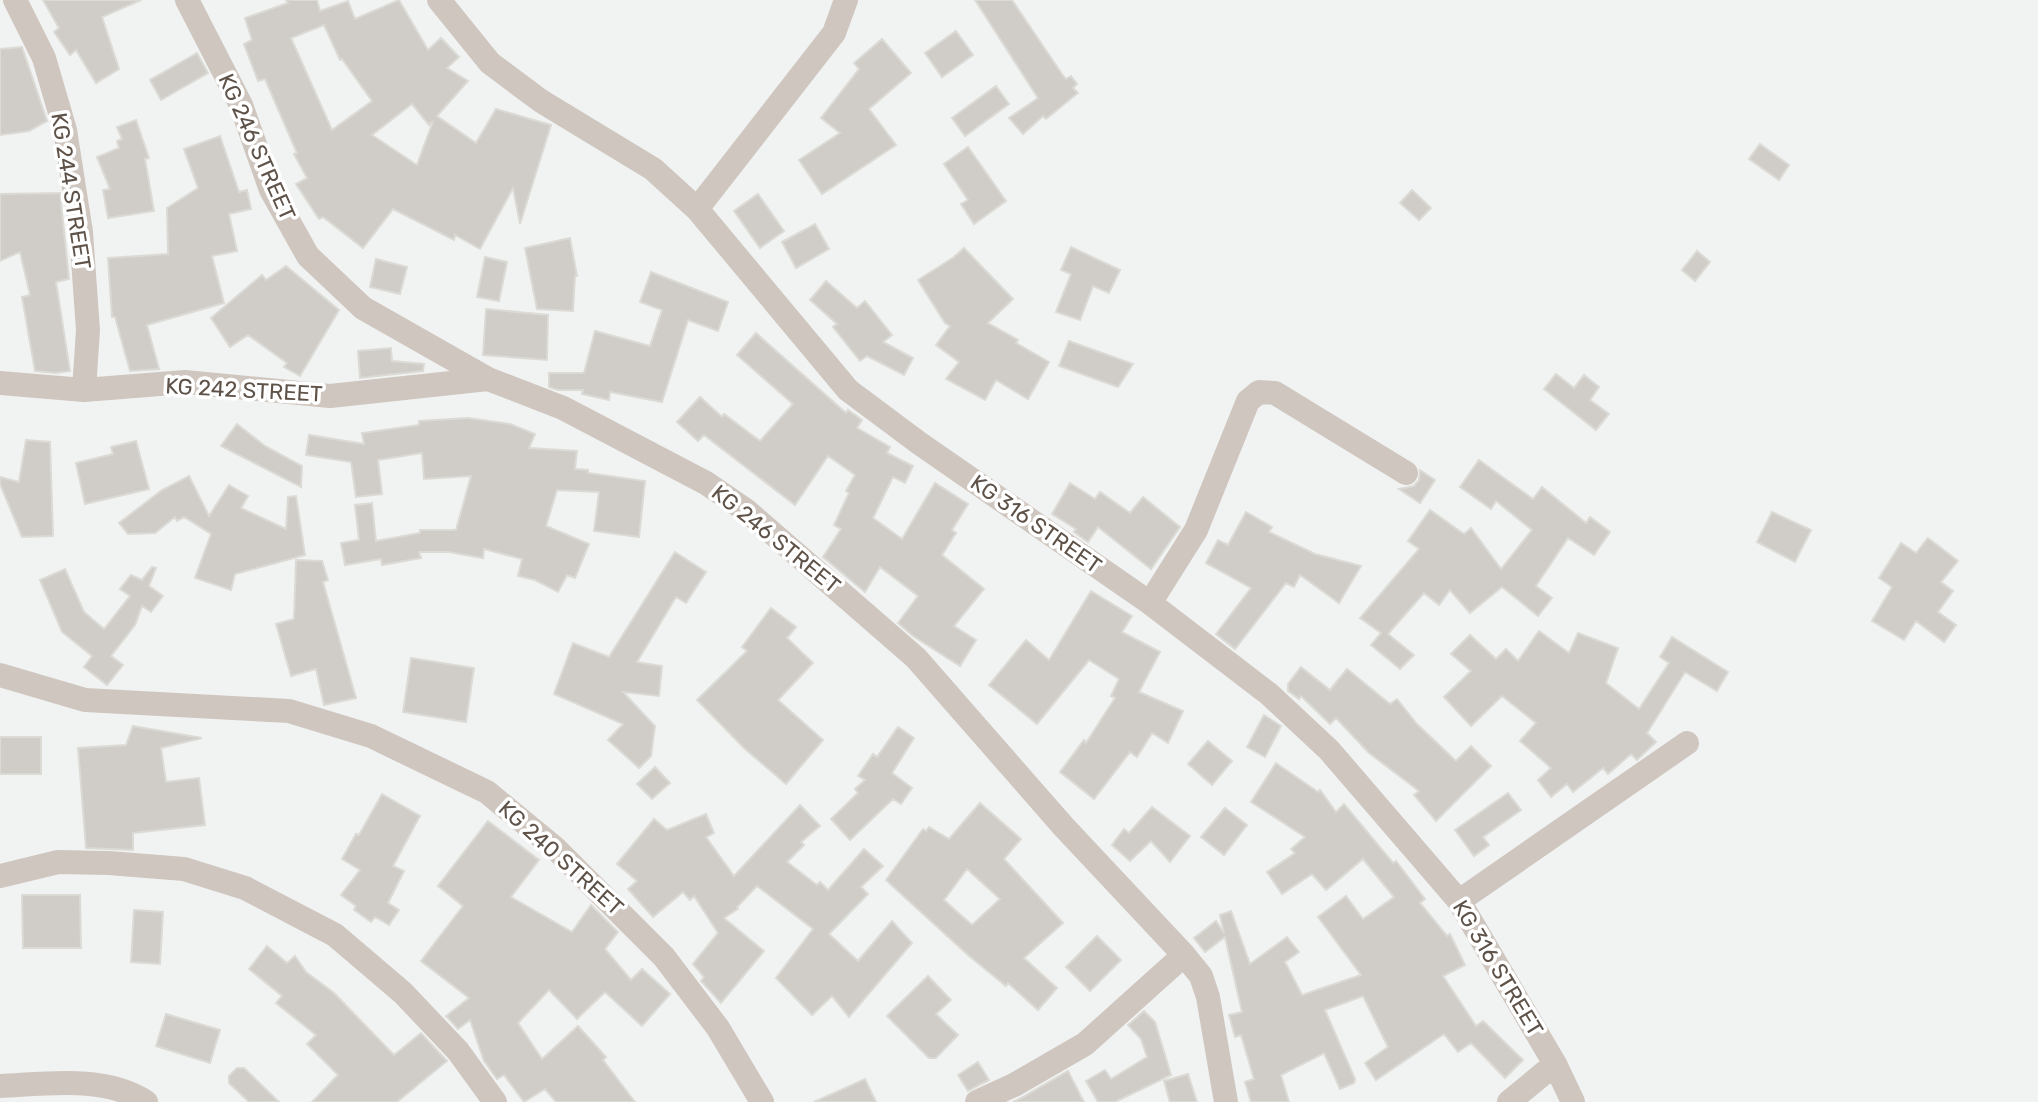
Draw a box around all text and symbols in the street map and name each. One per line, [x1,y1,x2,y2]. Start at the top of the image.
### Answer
street label: KG 246 STREET [213,69,302,225]
street label: KG 244 STREET [45,111,97,272]
street label: KG 242 STREET [165,372,324,408]
street label: KG 316 STREET [965,469,1107,579]
street label: KG 246 STREET [706,479,846,599]
street label: KG 240 STREET [493,795,629,921]
street label: KG 316 STREET [1447,895,1549,1041]

